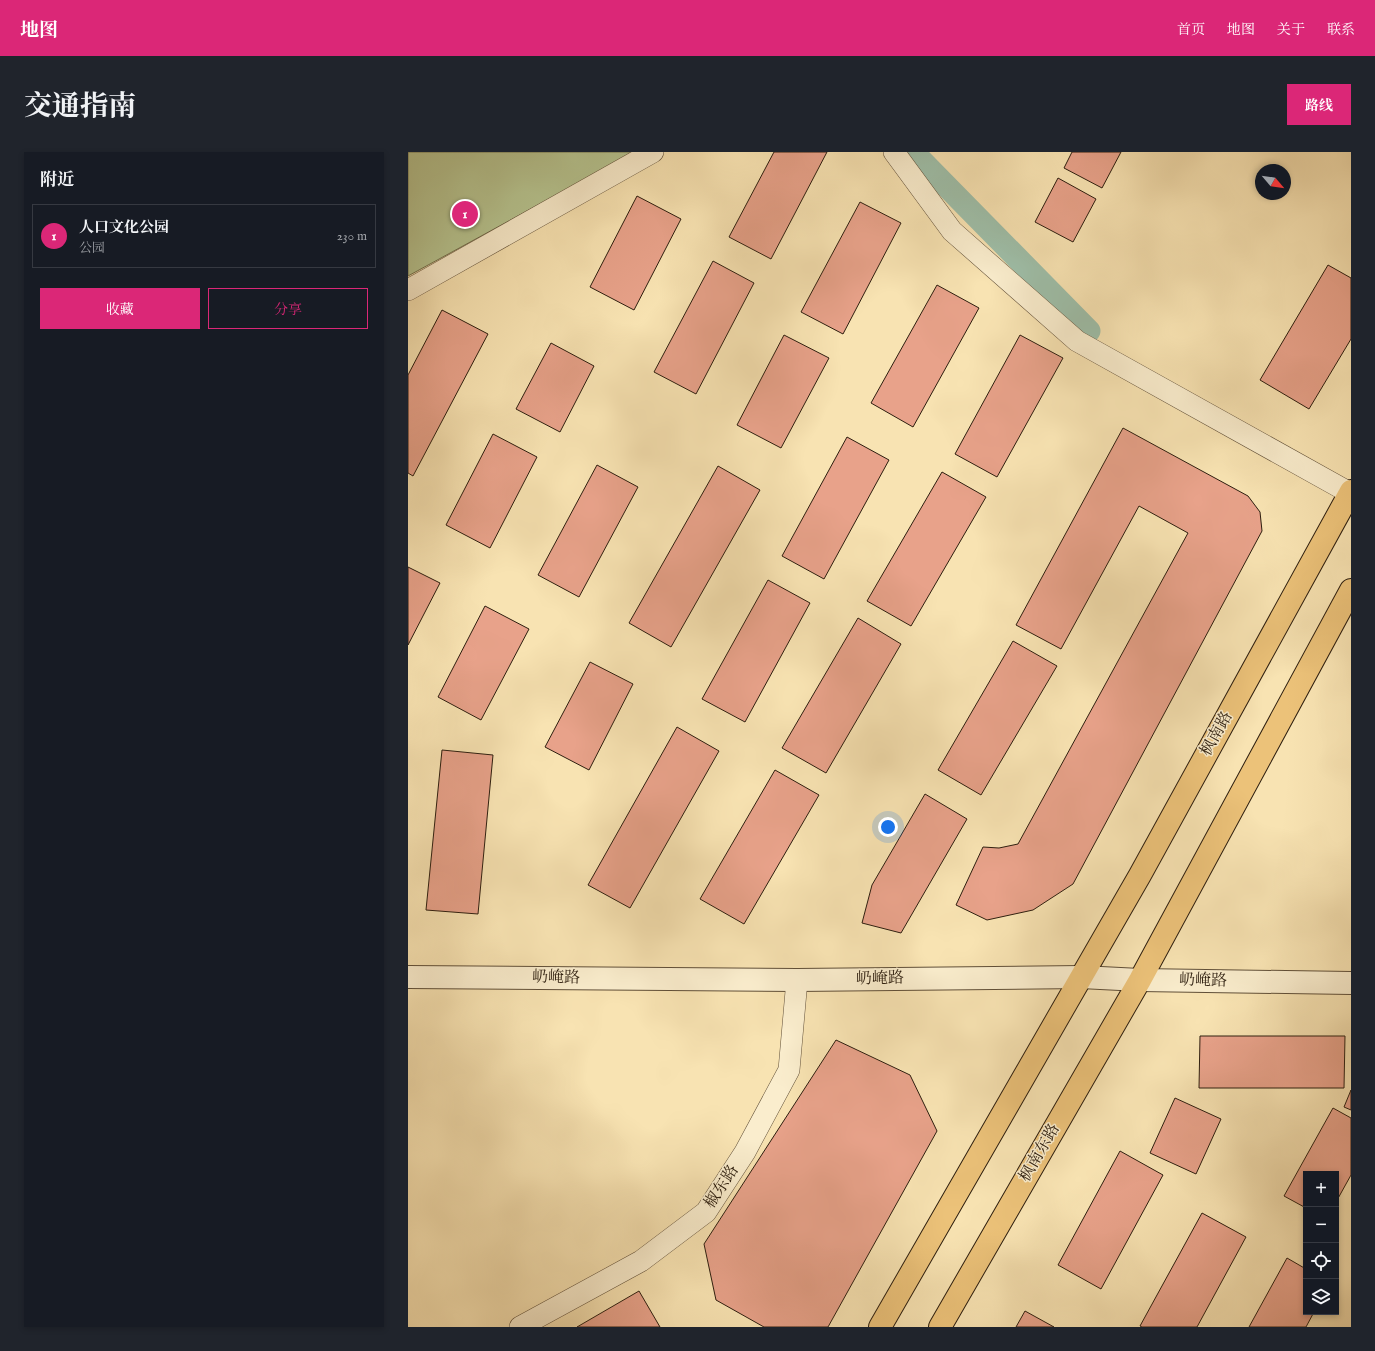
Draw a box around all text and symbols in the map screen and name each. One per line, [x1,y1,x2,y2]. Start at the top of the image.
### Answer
text: 地图 [20,19,58,43]
text: 首页 [1177,21,1205,39]
text: 地图 [1227,21,1255,39]
text: 关于 [1277,21,1305,39]
text: 联系 [1327,21,1355,39]
button: 路线 [1287,84,1351,125]
text: 交通指南 [24,90,136,125]
north arrow [1255,164,1291,200]
text: 附近 [40,170,74,191]
pin: 1 [452,199,478,229]
text: 人口文化公园 [79,218,169,237]
text: 1 [52,228,56,245]
text: 230 m [337,228,367,245]
text: 公园 [79,240,105,257]
button: 收藏 [40,288,200,329]
button: 分享 [208,288,368,329]
street label: 枫南路 [1197,708,1237,760]
your location [878,817,898,837]
street label: 屷崦路 [532,968,580,988]
street label: 屷崦路 [856,969,904,989]
street label: 屷崦路 [1179,971,1227,991]
street label: 枫南东路 [1015,1120,1065,1186]
street label: 椒东路 [701,1161,743,1213]
map controls [1303,1171,1339,1315]
button: + [1303,1171,1339,1207]
button: − [1303,1207,1339,1243]
button: locate [1303,1243,1339,1279]
button: layers [1303,1279,1339,1315]

